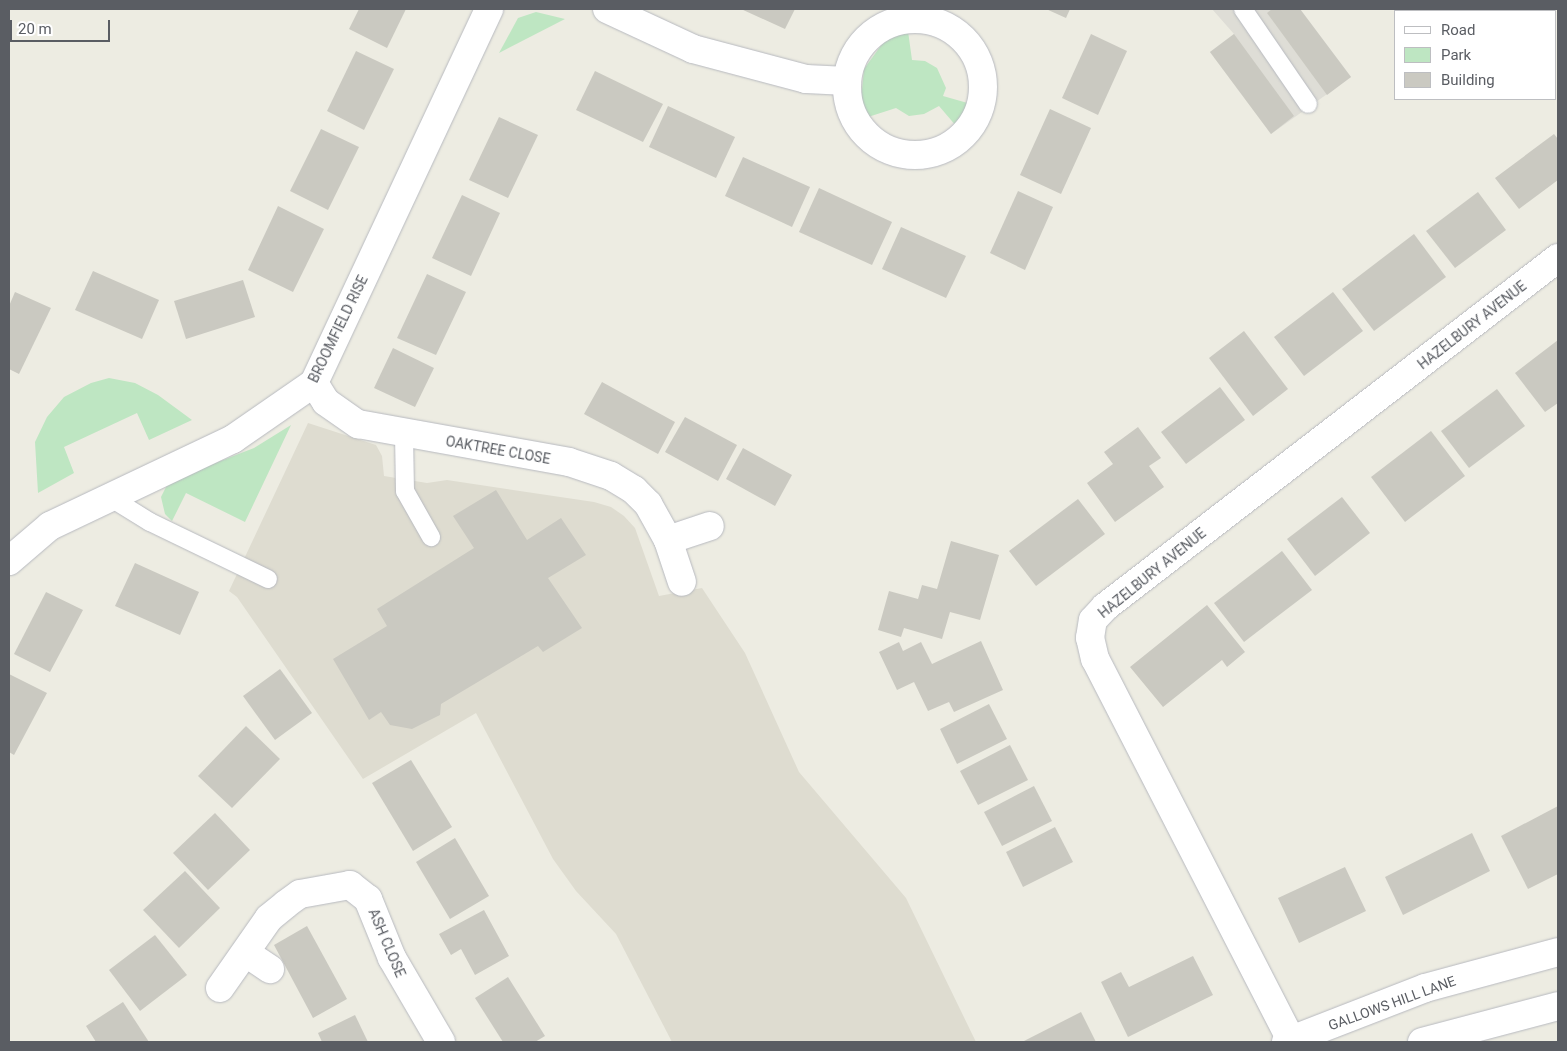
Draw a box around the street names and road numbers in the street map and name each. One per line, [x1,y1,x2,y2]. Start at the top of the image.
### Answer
street label: BROOMFIELD RISE [305,273,371,385]
street label: HAZELBURY AVENUE [1414,277,1530,373]
street label: OAKTREE CLOSE [444,433,552,467]
street label: HAZELBURY AVENUE [1095,524,1209,622]
street label: ASH CLOSE [365,906,409,980]
street label: GALLOWS HILL LANE [1326,972,1458,1034]

